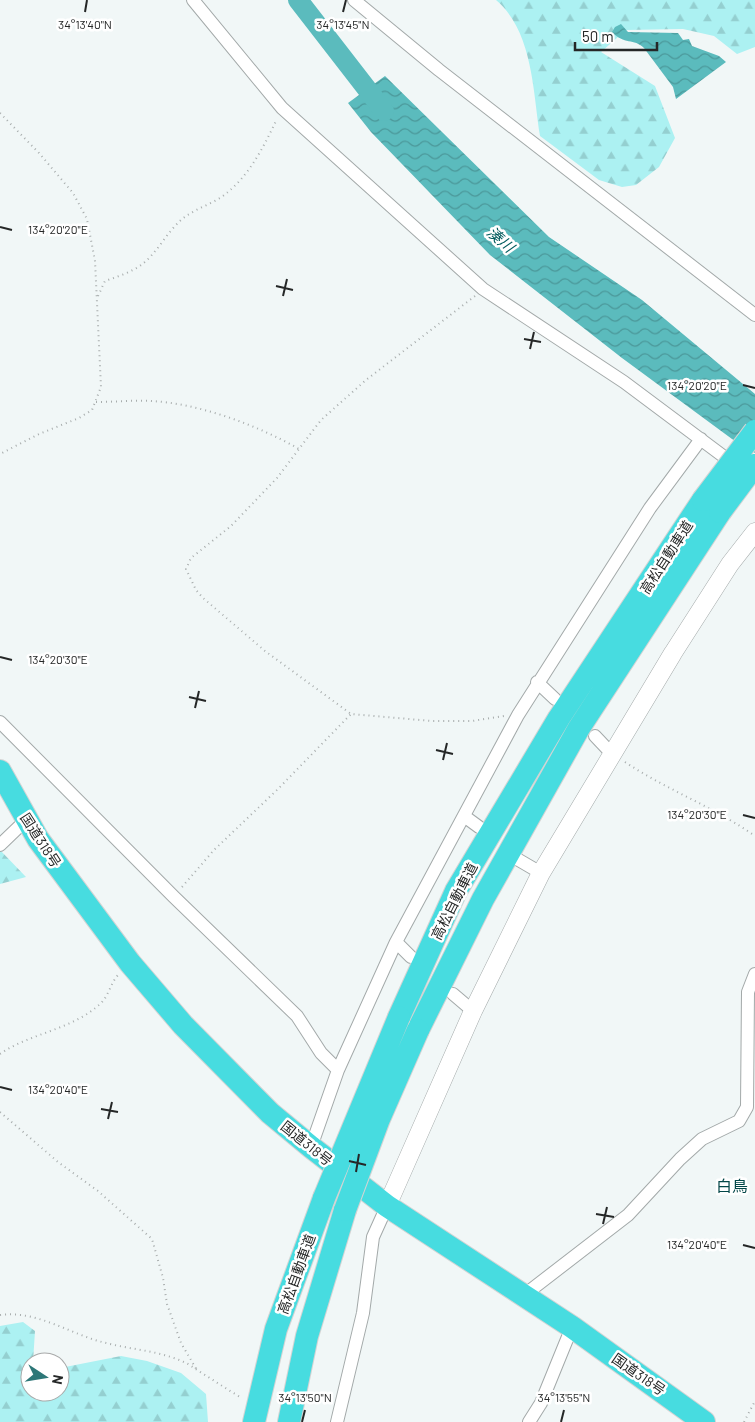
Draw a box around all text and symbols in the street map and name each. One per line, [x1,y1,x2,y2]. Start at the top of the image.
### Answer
text: 34°13'40"N [58,17,112,31]
text: 34°13'45"N [316,17,370,31]
scale bar [575,20,658,52]
text: 50 m [582,27,614,45]
text: 134°20'20"E [28,222,88,236]
water label: 湊川 [484,222,520,257]
text: 134°20'20"E [667,378,727,392]
street label: 高松自動車道 [636,517,696,597]
text: 134°20'30"E [28,652,88,666]
text: 134°20'30"E [667,807,727,821]
street label: 国道318号 [17,810,65,870]
street label: 高松自動車道 [427,860,481,942]
text: 134°20'40"E [28,1082,88,1096]
street label: 国道318号 [278,1117,336,1169]
district label: 白鳥 [716,1176,748,1195]
street label: 高松自動車道 [274,1232,318,1316]
text: 134°20'40"E [667,1237,727,1251]
street label: 国道318号 [609,1349,669,1399]
north arrow [20,1352,70,1402]
text: N [49,1373,67,1386]
text: 34°13'50"N [278,1390,332,1404]
text: 34°13'55"N [538,1390,590,1404]

